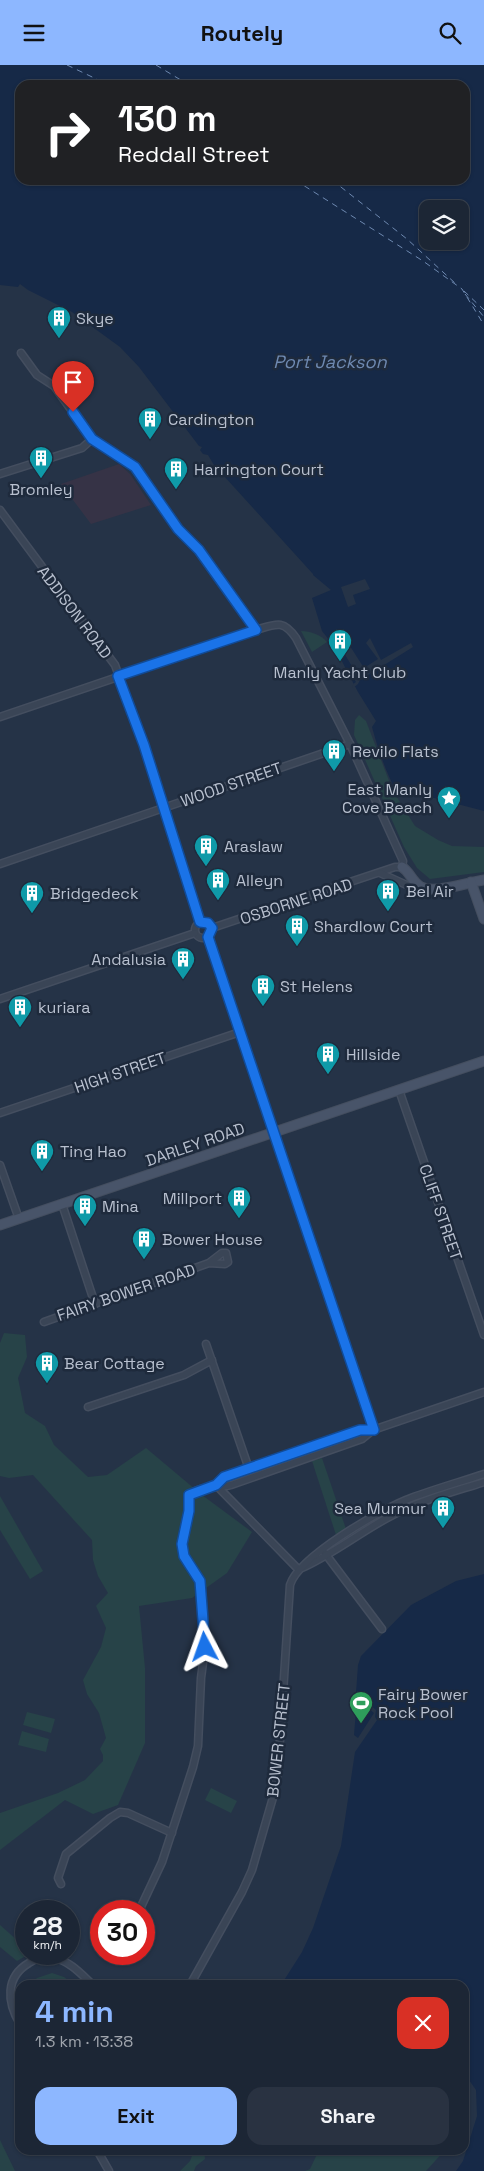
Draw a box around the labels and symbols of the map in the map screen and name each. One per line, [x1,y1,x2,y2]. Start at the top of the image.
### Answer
building icon: Skye [46,305,72,339]
place label: Skye [76,308,114,329]
water label: Port Jackson [273,350,388,373]
pin [52,361,94,412]
building icon: Cardington [137,406,163,440]
place label: Cardington [168,409,254,430]
building icon: Bromley [28,445,54,479]
building icon: Harrington Court [163,456,189,490]
place label: Harrington Court [194,459,324,480]
place label: Bromley [9,479,73,500]
street label: ADDISON ROAD [33,562,117,663]
building icon: Manly Yacht Club [327,628,353,662]
place label: Manly Yacht Club [274,662,406,683]
building icon: Revilo Flats [321,738,347,772]
place label: Revilo Flats [352,741,439,762]
street label: WOOD STREET [178,757,285,812]
place label: East Manly Cove Beach [342,779,432,818]
place icon: East Manly Cove Beach [436,785,462,819]
building icon: Araslaw [193,833,219,867]
place label: Araslaw [224,836,283,857]
building icon: Alleyn [205,867,231,901]
place label: Alleyn [236,870,283,891]
street label: OSBORNE ROAD [237,873,355,930]
building icon: Bel Air [375,878,401,912]
building icon: Bridgedeck [19,880,45,914]
place label: Bel Air [406,881,454,902]
place label: Bridgedeck [50,883,139,904]
building icon: Shardlow Court [284,913,310,947]
place label: Shardlow Court [314,916,433,937]
building icon: Andalusia [170,946,196,980]
place label: Andalusia [91,949,166,970]
building icon: St Helens [250,973,276,1007]
place label: St Helens [280,976,353,997]
building icon: kuriara [7,994,33,1028]
place label: kuriara [38,997,91,1018]
building icon: Hillside [315,1041,341,1075]
place label: Hillside [346,1044,400,1065]
street label: HIGH STREET [71,1047,169,1098]
street label: DARLEY ROAD [143,1118,247,1171]
building icon: Ting Hao [29,1138,55,1172]
place label: Ting Hao [60,1141,127,1162]
street label: CLIFF STREET [414,1161,467,1263]
building icon: Millport [226,1185,252,1219]
place label: Millport [163,1188,222,1209]
building icon: Mina [72,1193,98,1227]
place label: Mina [102,1196,139,1217]
building icon: Bower House [131,1226,157,1260]
place label: Bower House [162,1229,263,1250]
street label: FAIRY BOWER ROAD [54,1259,198,1326]
building icon: Bear Cottage [34,1350,60,1384]
place label: Bear Cottage [64,1353,165,1374]
building icon: Sea Murmur [430,1495,456,1529]
place label: Sea Murmur [334,1498,426,1519]
position arrow [178,1620,230,1672]
street label: BOWER STREET [262,1682,295,1798]
place label: Fairy Bower Rock Pool [378,1684,468,1723]
sports icon: Fairy Bower Rock Pool [348,1690,374,1724]
speed limit sign: 30 [90,1900,155,1965]

